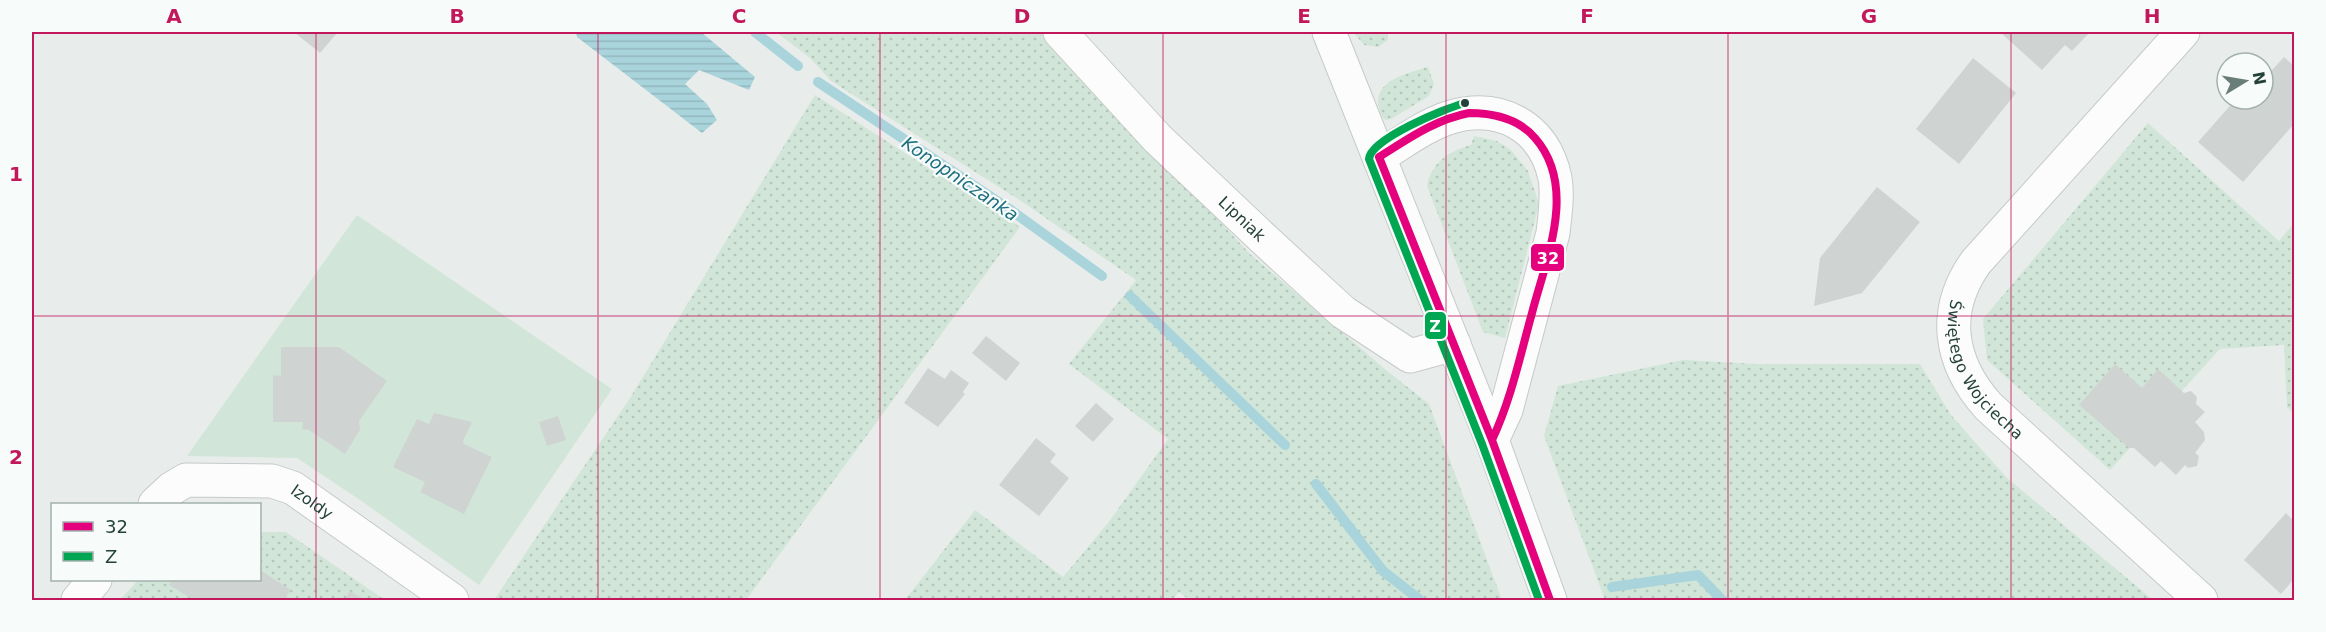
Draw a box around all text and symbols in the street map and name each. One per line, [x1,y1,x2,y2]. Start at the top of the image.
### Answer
text: A [166,4,182,28]
text: B [449,4,465,28]
text: C [732,4,746,28]
text: D [1014,4,1030,28]
text: E [1297,4,1311,28]
text: F [1580,4,1594,28]
text: G [1861,4,1877,28]
text: H [2144,4,2160,28]
north arrow [2215,51,2275,111]
text: N [2249,70,2270,87]
unlabelled marker [1459,97,1471,109]
water label: Konopniczanka [898,132,1022,225]
text: 1 [9,162,23,186]
street label: Lipniak [1215,192,1270,246]
line badge: 32 [1530,243,1565,272]
text: 32 [1537,249,1559,268]
street label: Świętego Wojciecha [1944,298,2027,443]
line badge: Z [1424,311,1447,340]
text: Z [1429,317,1441,336]
text: 2 [9,445,23,469]
street label: Izoldy [287,481,337,523]
legend [51,503,261,581]
text: 32 [105,516,128,537]
text: Z [105,546,117,567]

